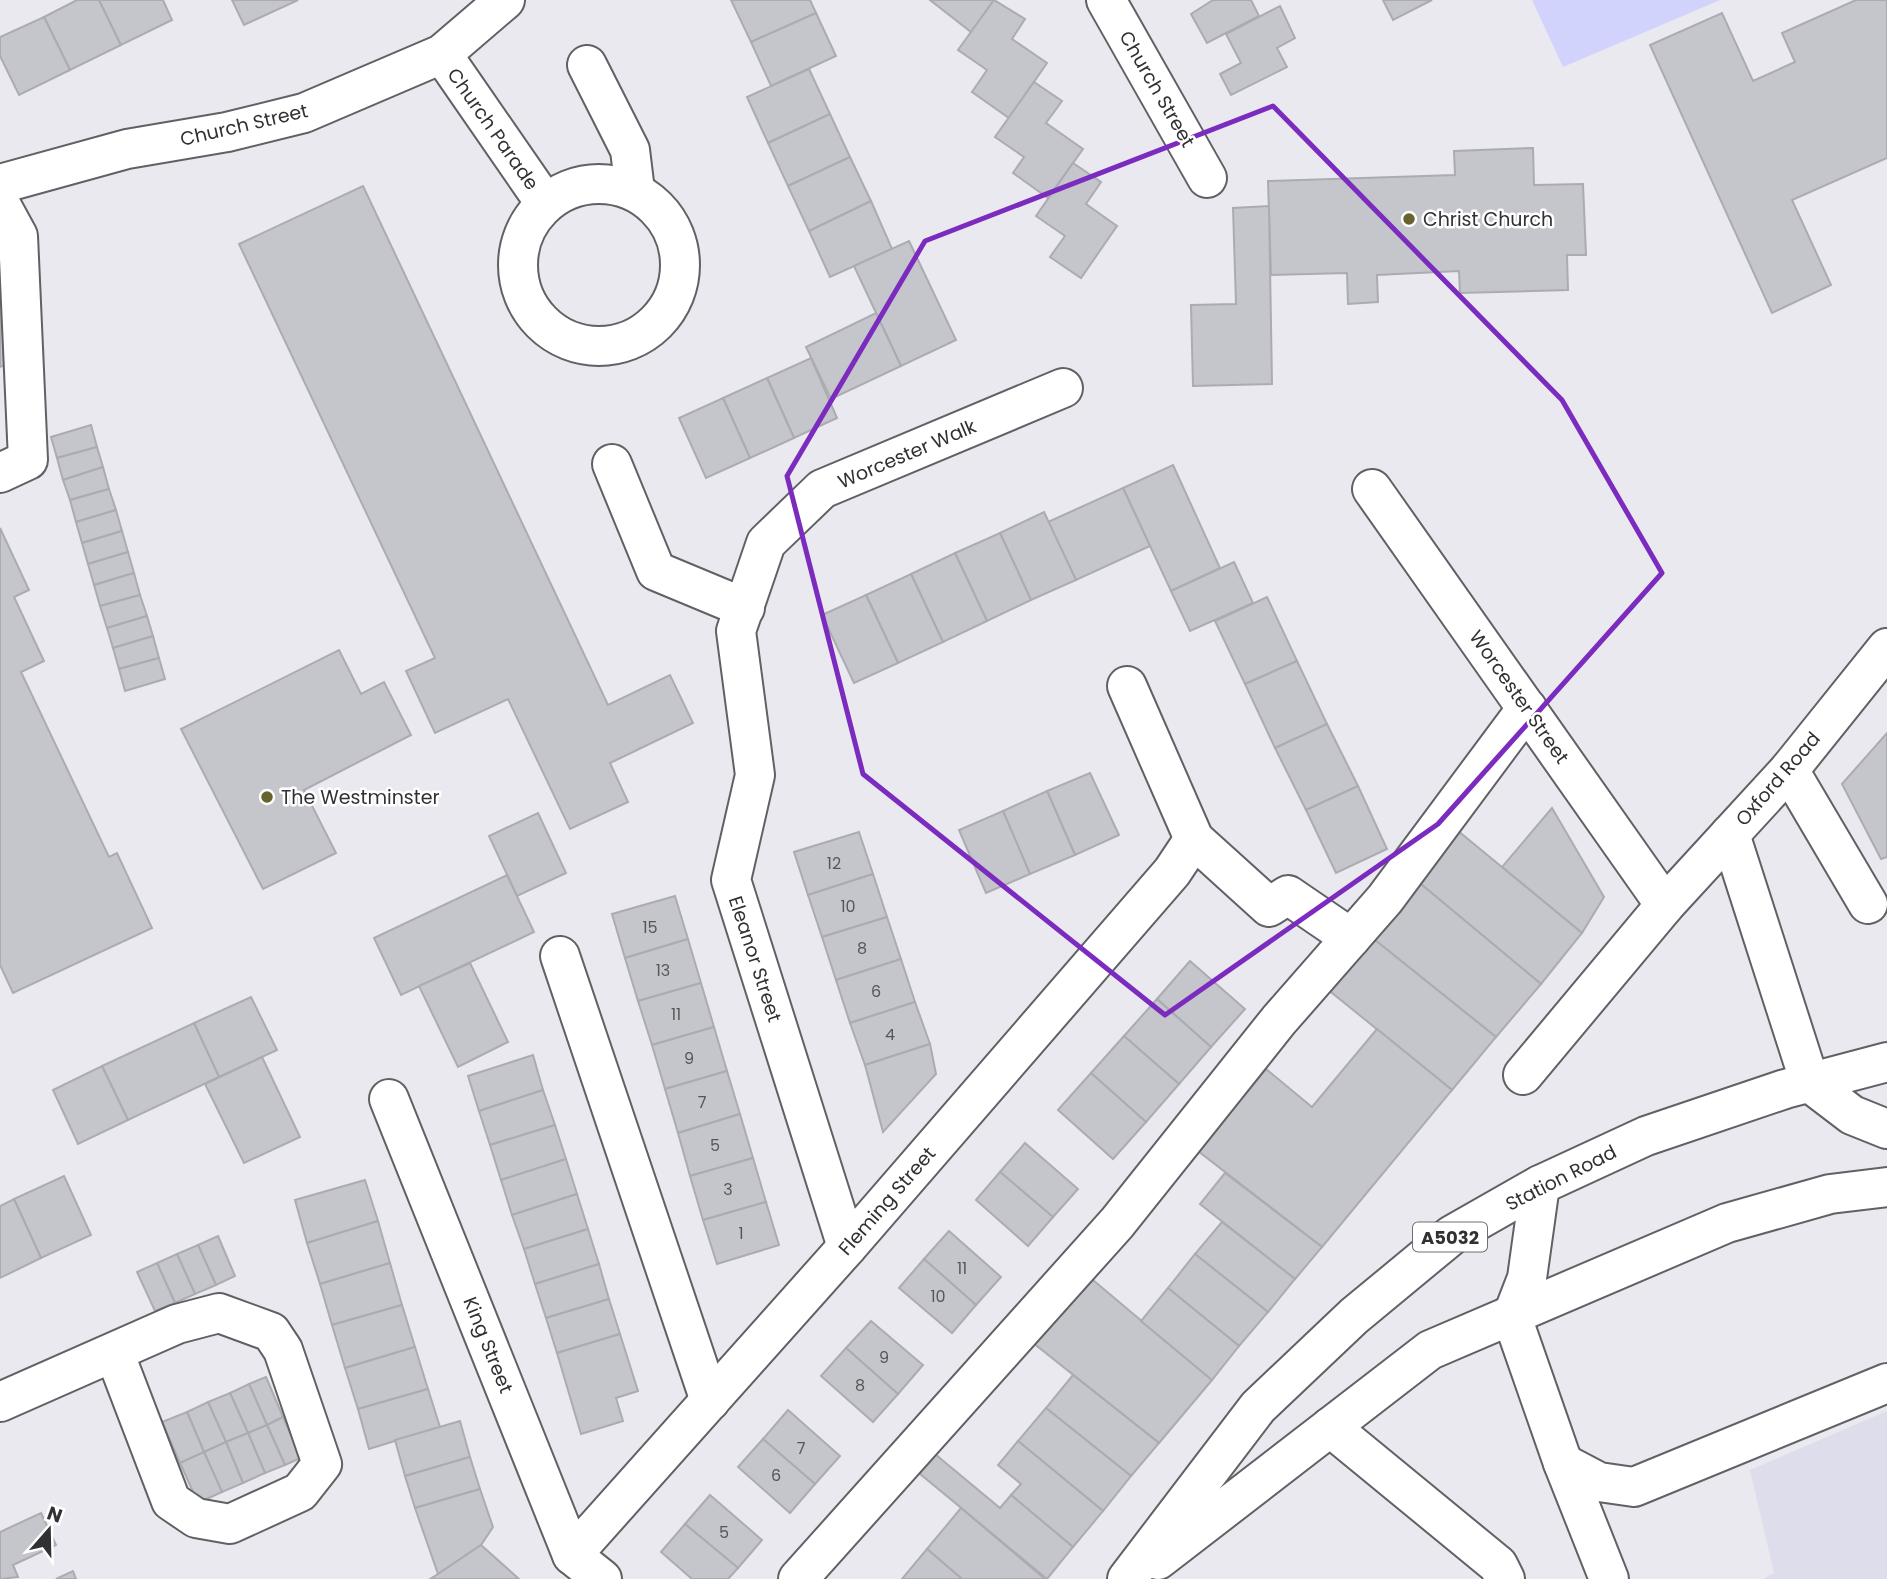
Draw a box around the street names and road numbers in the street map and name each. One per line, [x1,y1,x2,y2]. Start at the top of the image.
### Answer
street label: Church Street [1113,26,1201,152]
street label: Church Parade [441,63,545,195]
street label: Church Street [177,97,311,153]
street label: Worcester Walk [834,413,980,495]
street label: Worcester Street [1463,625,1575,769]
street label: Oxford Road [1729,726,1827,832]
street label: Eleanor Street [722,892,788,1026]
street label: Station Road [1501,1138,1621,1218]
street label: Fleming Street [832,1141,942,1261]
road number: A5032 [1413,1222,1487,1252]
street label: King Street [456,1293,520,1397]

